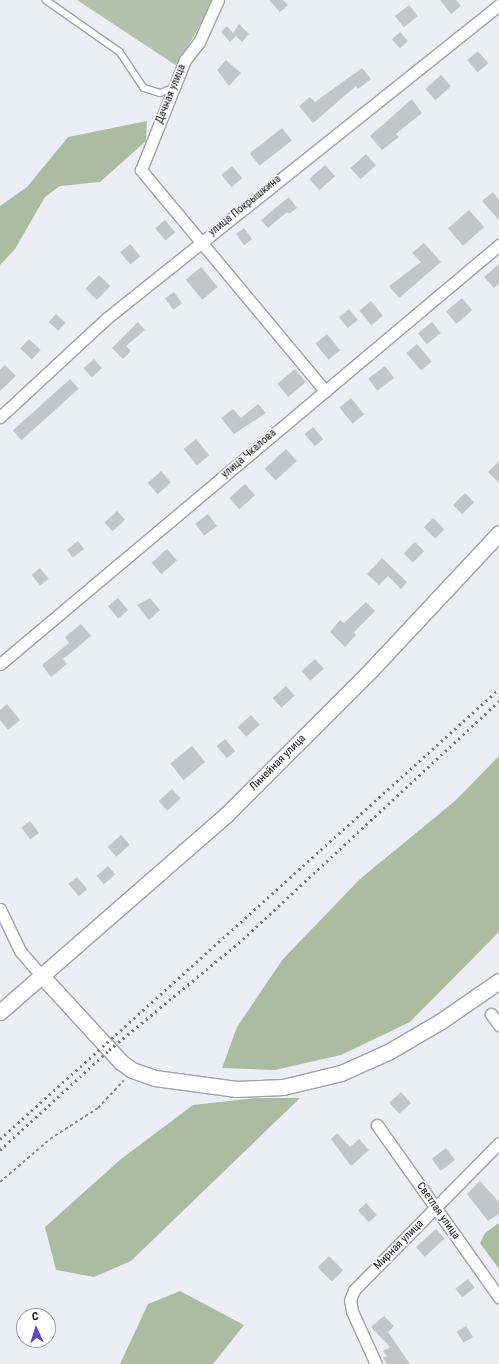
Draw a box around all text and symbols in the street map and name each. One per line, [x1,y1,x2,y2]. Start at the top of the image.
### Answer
street label: Дачная улица [153,62,189,126]
street label: улица Покрышкина [206,173,284,239]
street label: улица Чкалова [219,427,279,481]
street label: Линейная улица [247,732,309,794]
street label: Светлая улица [414,1180,462,1242]
street label: Мирная улица [371,1217,427,1273]
north arrow [16,1308,56,1348]
text: С [32,1310,39,1323]

